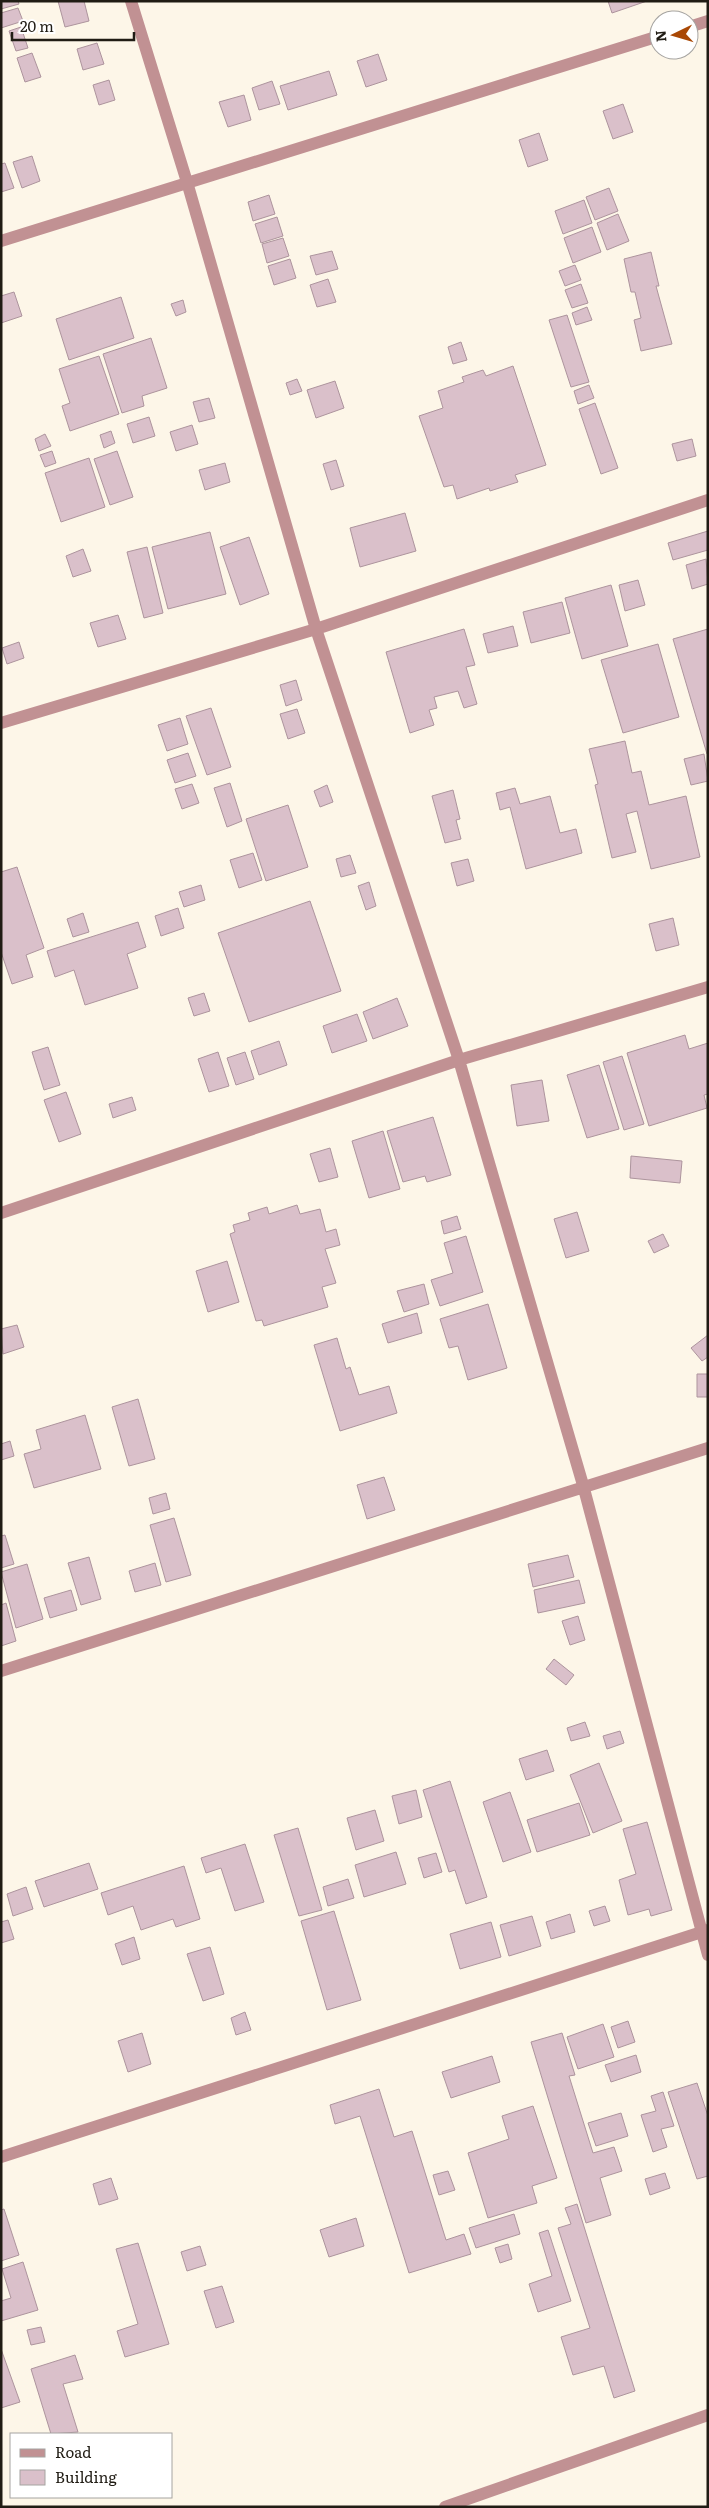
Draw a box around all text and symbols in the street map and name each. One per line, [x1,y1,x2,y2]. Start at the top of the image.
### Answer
scale bar [12,10,135,42]
north arrow [649,10,699,60]
text: 20 m [20,14,54,37]
text: N [650,29,671,43]
legend [10,2433,172,2498]
text: Road [55,2440,91,2463]
text: Building [55,2465,117,2488]

